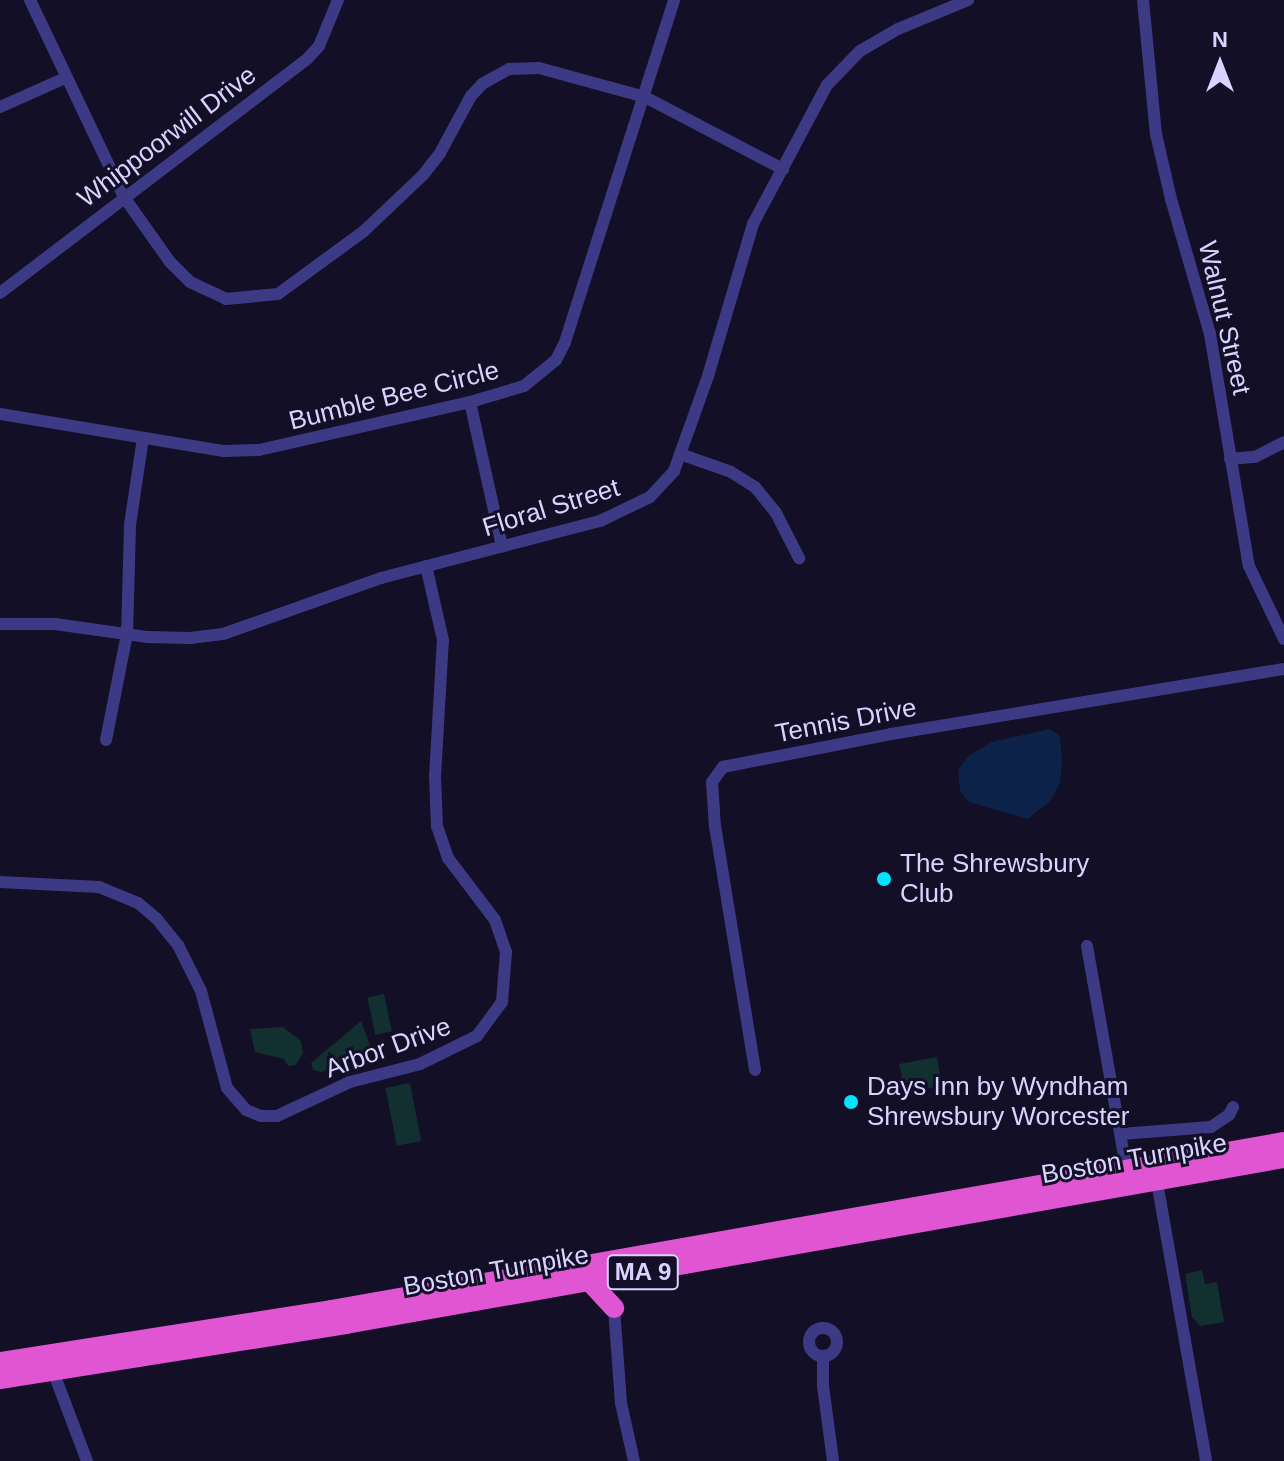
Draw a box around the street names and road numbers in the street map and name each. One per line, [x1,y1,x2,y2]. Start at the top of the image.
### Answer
street label: Whippoorwill Drive [72,60,262,214]
street label: Walnut Street [1191,238,1257,398]
street label: Bumble Bee Circle [286,355,502,437]
street label: Floral Street [479,472,623,544]
street label: Tennis Drive [773,692,919,750]
street label: Arbor Drive [321,1011,455,1085]
street label: Boston Turnpike [1039,1127,1229,1191]
street label: Boston Turnpike [401,1239,591,1303]
road number: MA 9 [605,1252,681,1292]

